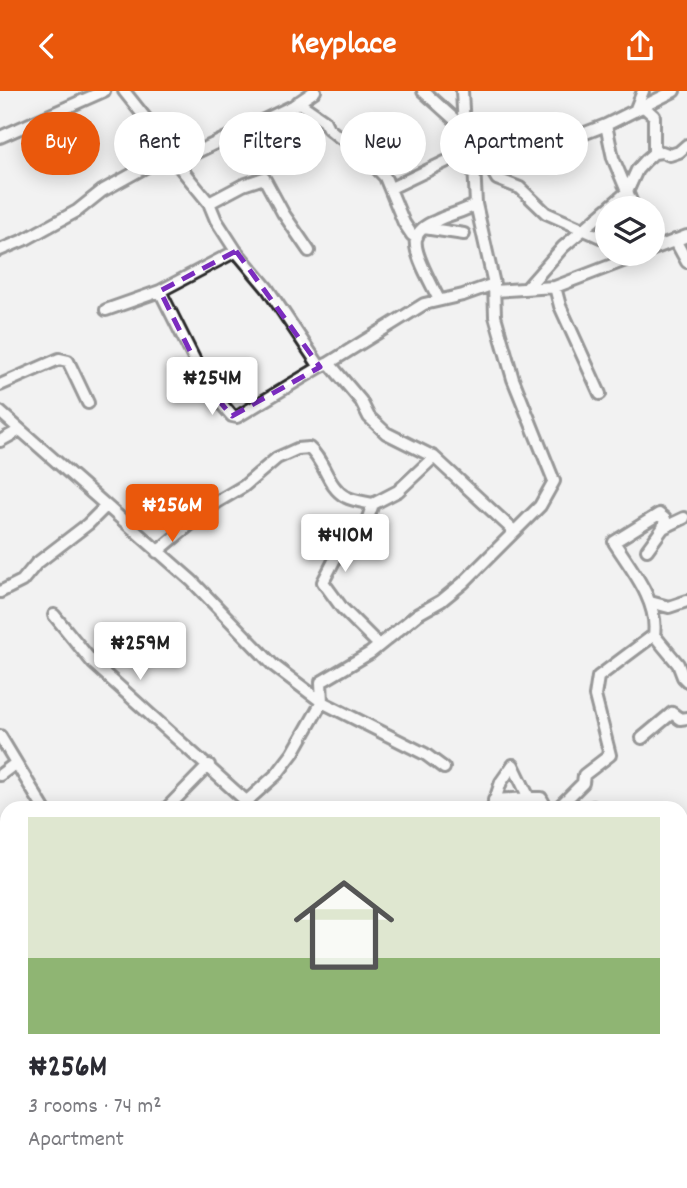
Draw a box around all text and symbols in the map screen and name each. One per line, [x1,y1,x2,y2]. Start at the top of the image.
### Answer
text: Keyplace [290,23,397,69]
icon: back [28,27,66,65]
icon: share [621,27,659,65]
chip: Buy [21,112,100,175]
chip: Rent [114,112,205,175]
chip: Filters [219,112,326,175]
chip: New [340,112,426,175]
chip: Apartment [440,112,588,175]
map controls [595,196,665,266]
button: layers [595,196,665,266]
pin: ₦254M [163,357,261,417]
text: ₦254M [183,363,241,396]
pin: ₦256M [123,484,221,544]
text: ₦256M [142,490,202,523]
pin: ₦410M [296,515,394,574]
text: ₦410M [317,520,373,553]
pin: ₦259M [91,623,189,682]
text: ₦259M [110,628,170,661]
icon: home [281,862,407,988]
text: ₦256M [28,1048,107,1091]
text: 3 rooms · 74 m² [28,1091,162,1124]
text: Apartment [28,1124,124,1157]

